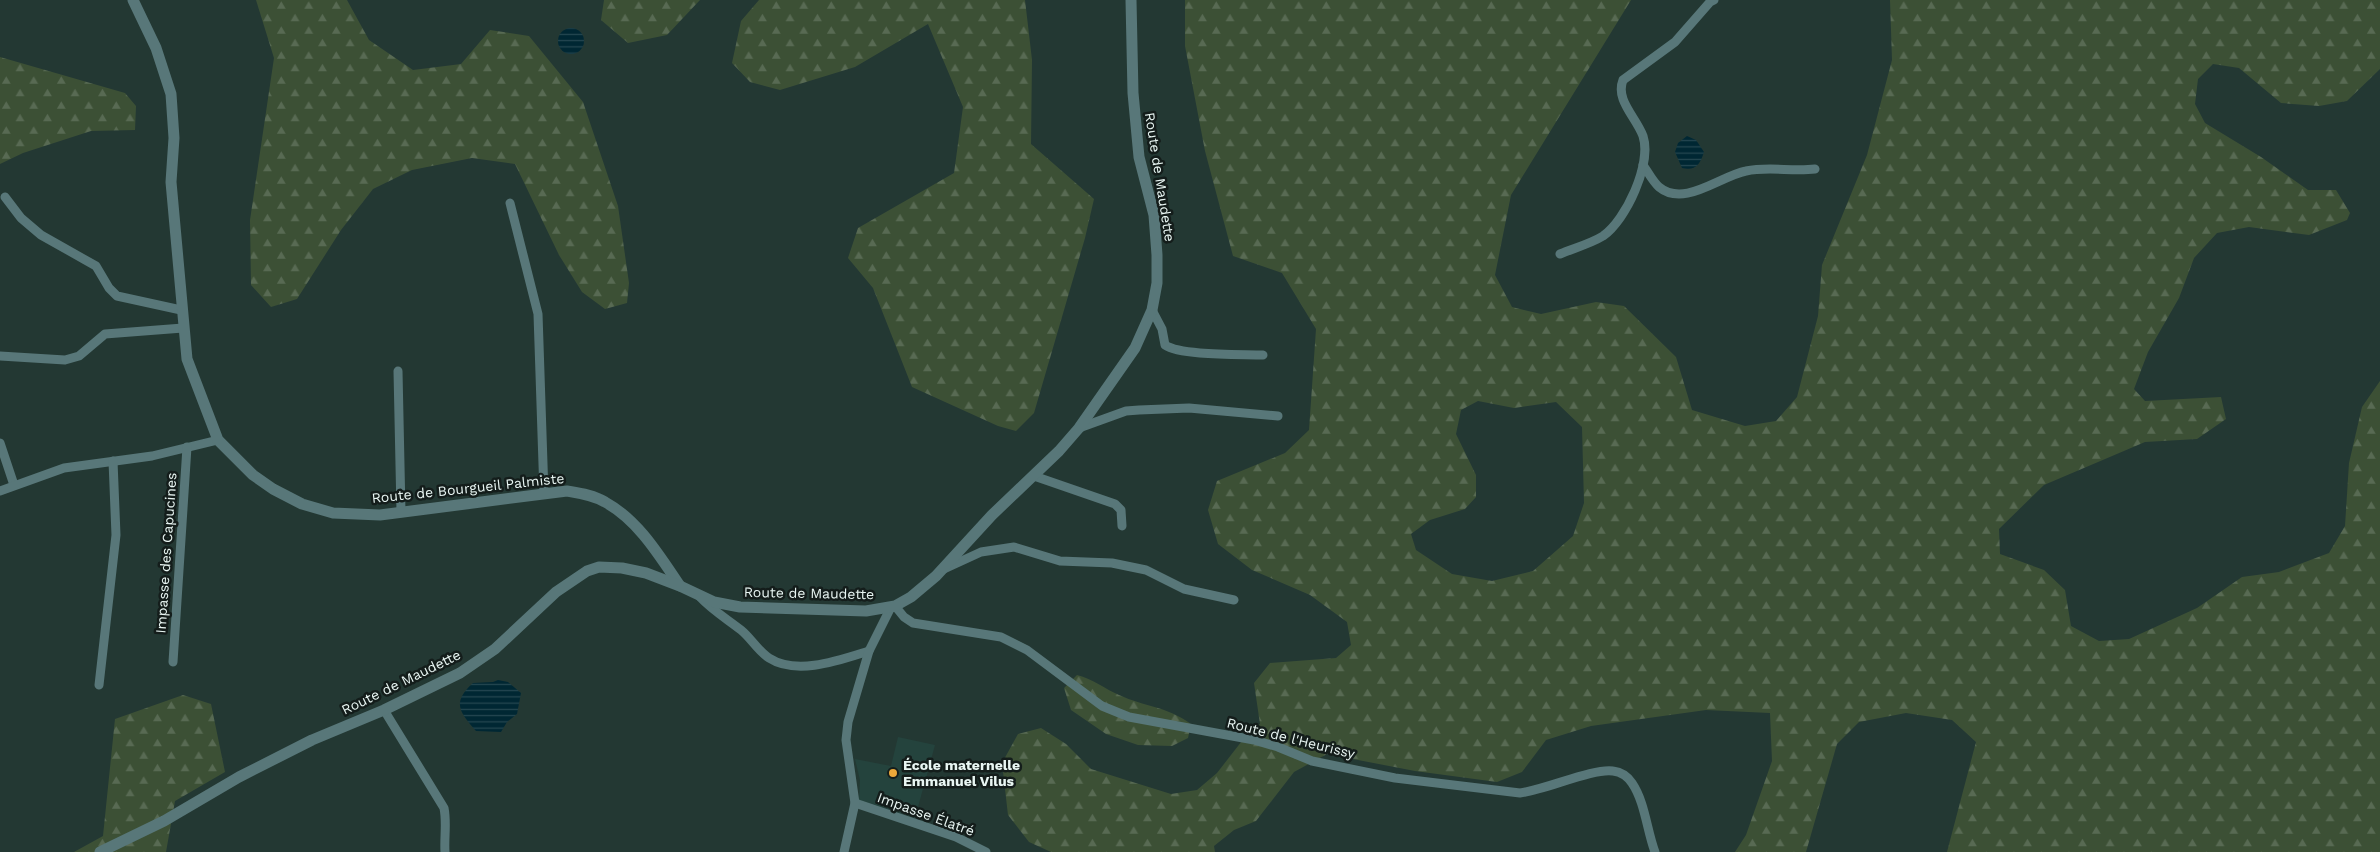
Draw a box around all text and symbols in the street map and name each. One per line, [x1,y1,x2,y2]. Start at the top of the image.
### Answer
street label: Route de Maudette [1142,111,1178,243]
street label: Route de Bourgueil Palmiste [371,470,565,506]
street label: Impasse des Capucines [152,472,180,634]
street label: Route de Maudette [744,584,874,602]
street label: Route de Maudette [339,646,463,718]
street label: Route de l'Heurissy [1225,714,1358,762]
place label: École maternelle Emmanuel Vilus [903,757,1020,789]
marker: École maternelle Emmanuel Vilus [887,767,899,779]
street label: Impasse Élatré [875,789,977,839]

